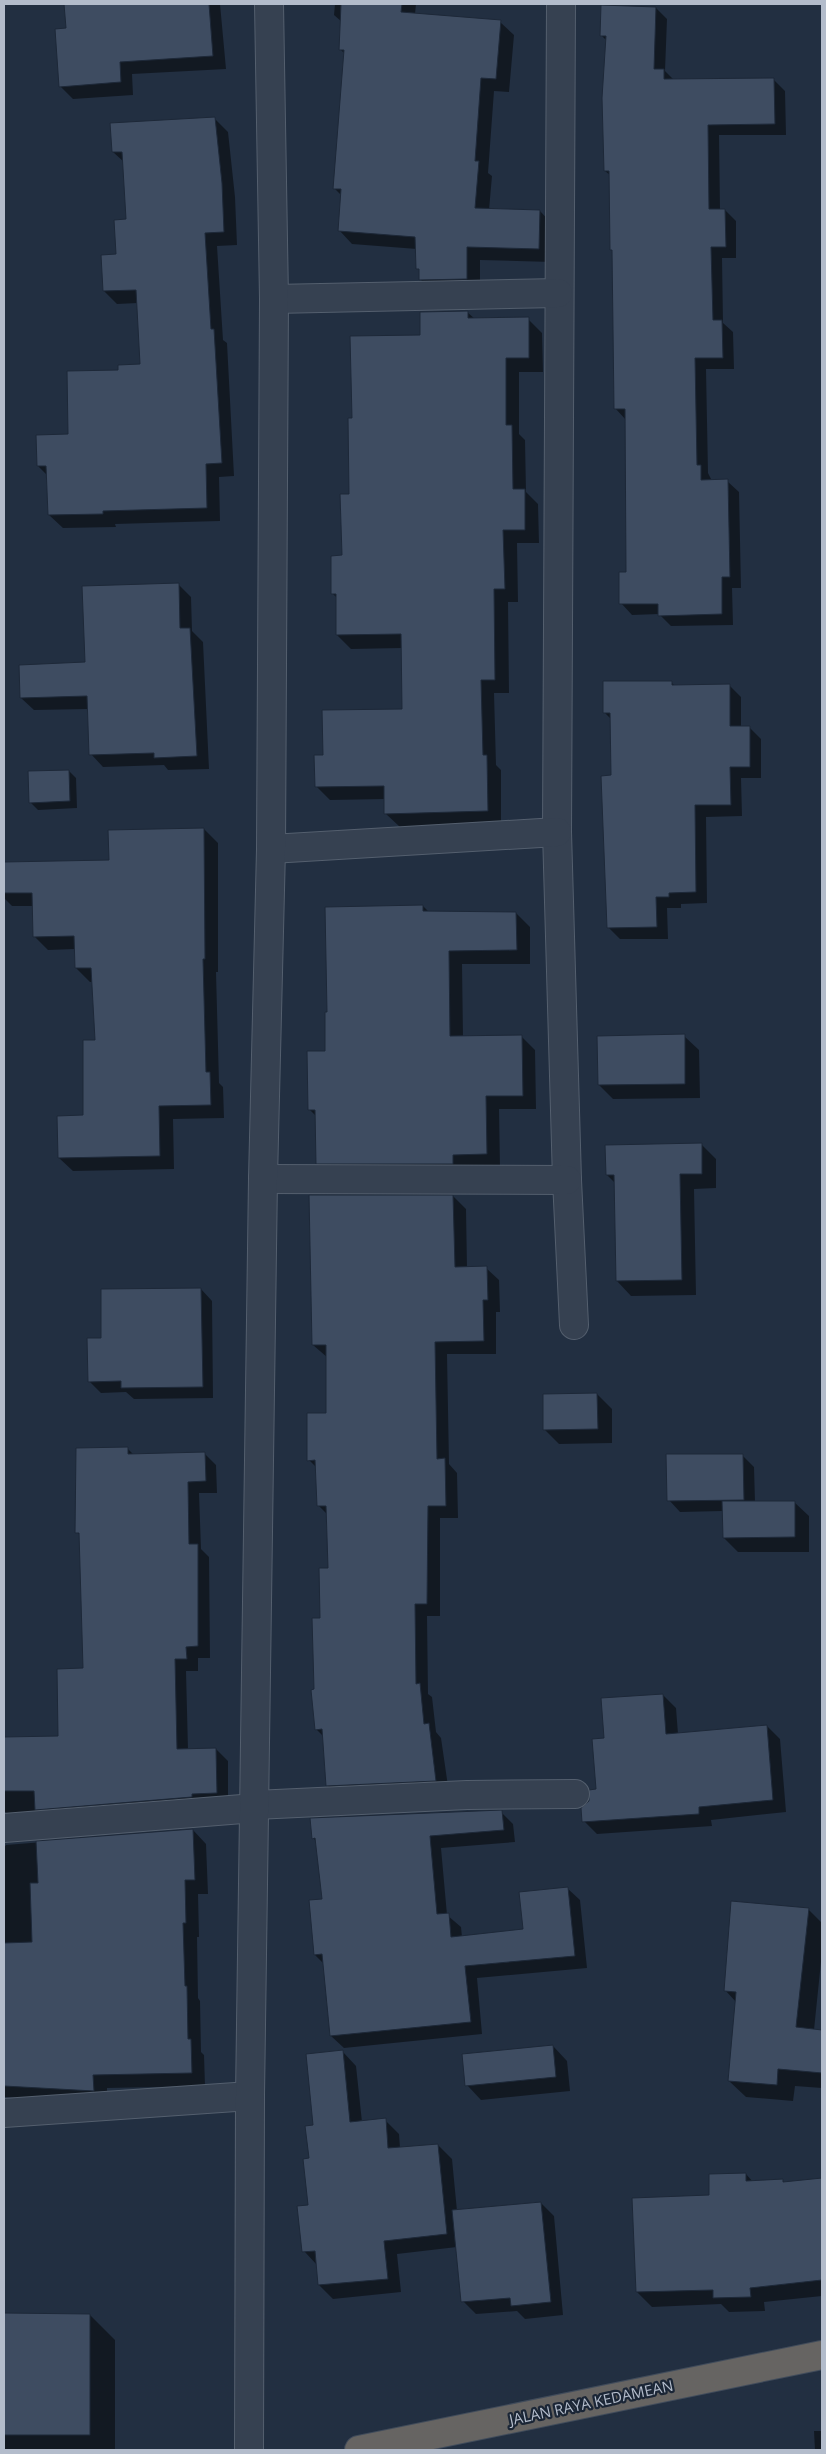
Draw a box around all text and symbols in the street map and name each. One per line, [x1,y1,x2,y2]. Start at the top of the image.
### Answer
street label: JALAN RAYA KEDAMEAN [505,2375,675,2430]

